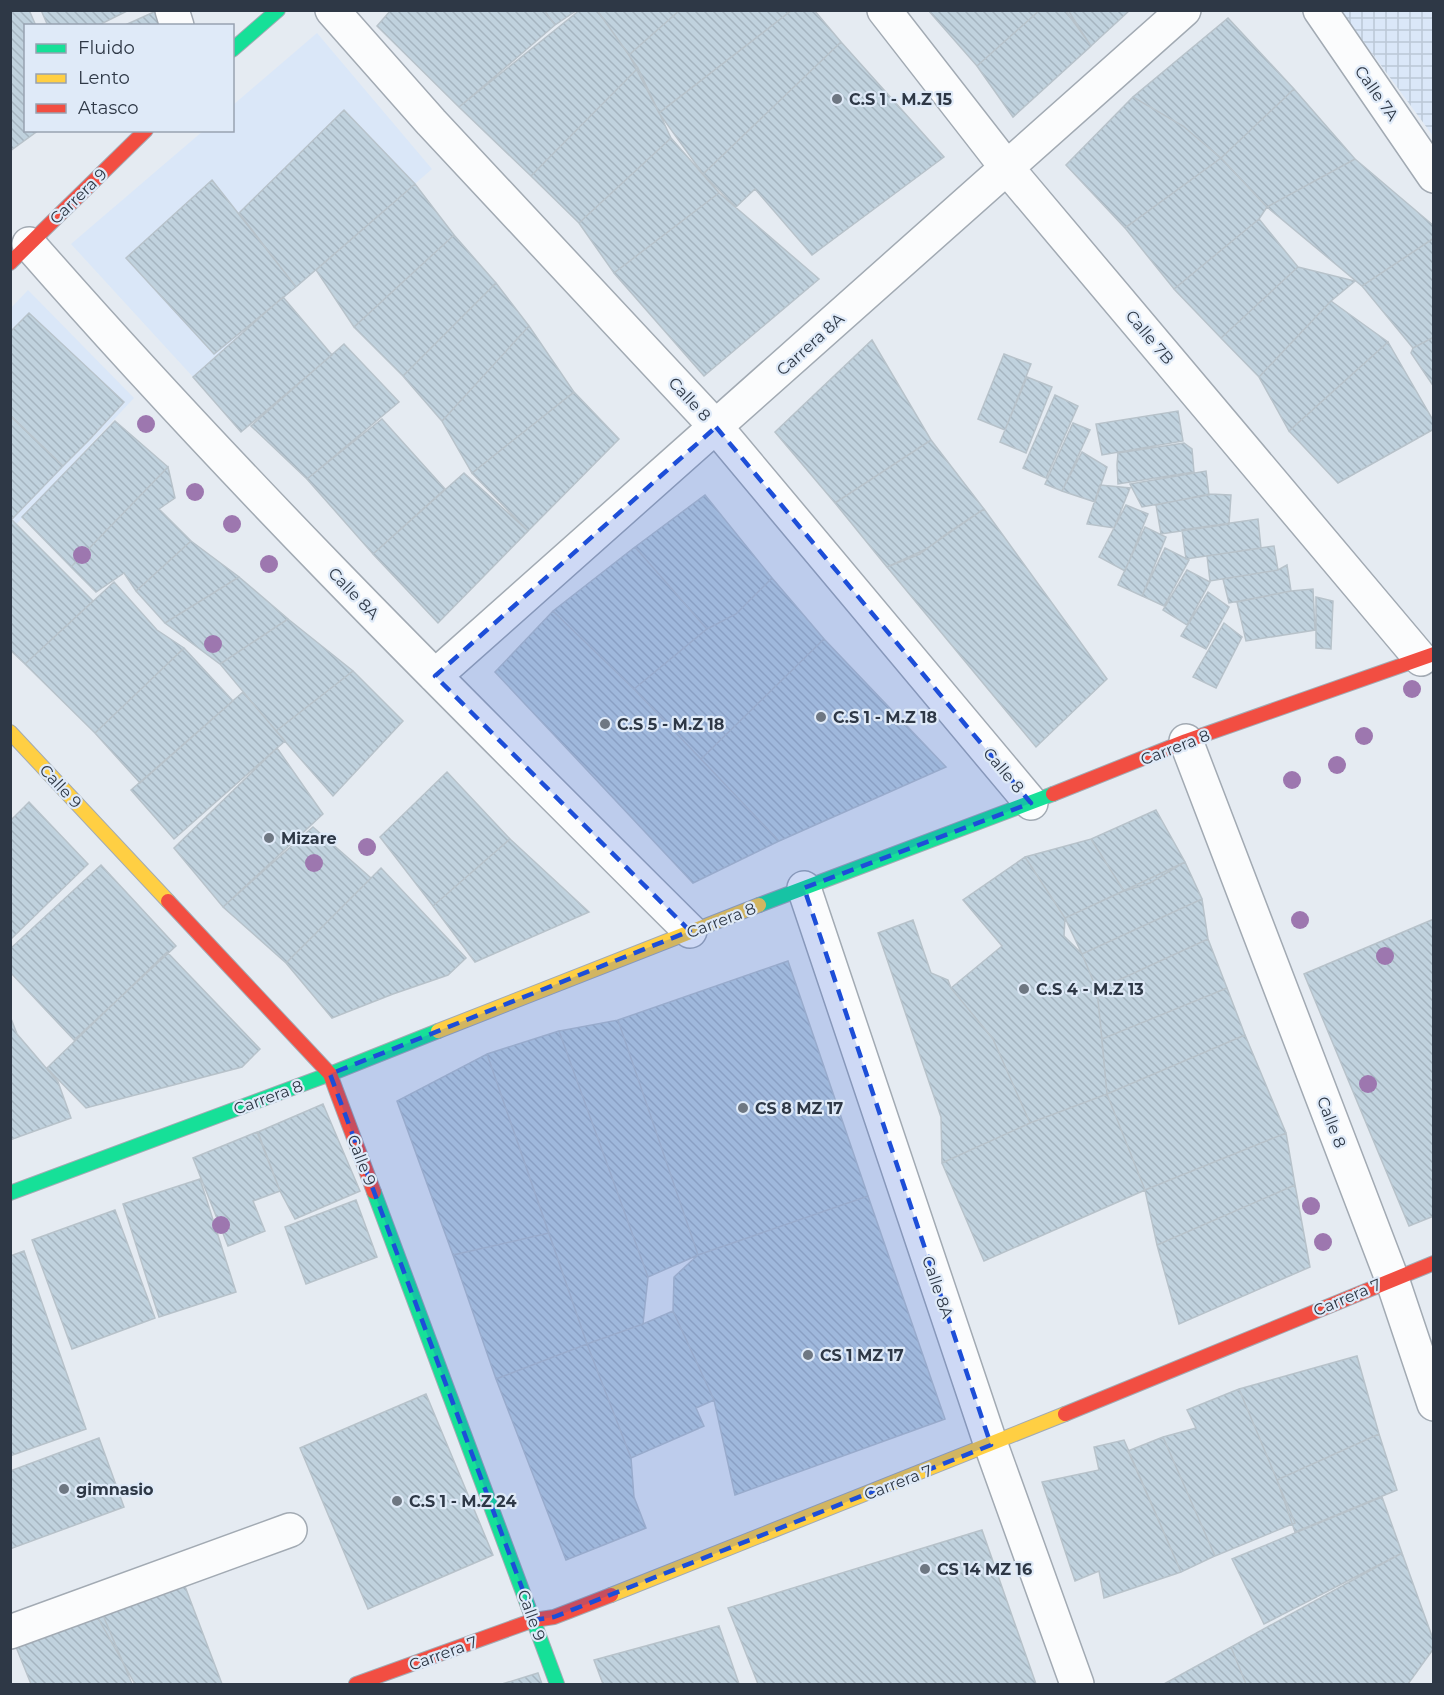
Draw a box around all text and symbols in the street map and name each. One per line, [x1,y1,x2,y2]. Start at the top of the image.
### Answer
legend [24,24,234,132]
text: Fluido [78,37,135,59]
street label: Calle 7A [1351,62,1403,125]
text: Lento [78,67,130,89]
place label: C.S 1 - M.Z 15 [849,90,953,109]
marker: C.S 1 - M.Z 15 [830,92,844,106]
text: Atasco [78,97,138,119]
street label: Carrera 9 [46,165,111,228]
street label: Calle 7B [1122,306,1178,368]
street label: Carrera 8A [773,309,848,379]
street label: Calle 8 [664,373,715,425]
street label: Calle 8A [324,563,383,624]
place label: C.S 1 - M.Z 18 [833,708,937,727]
marker: C.S 1 - M.Z 18 [814,710,828,724]
place label: C.S 5 - M.Z 18 [617,715,724,734]
marker: C.S 5 - M.Z 18 [598,717,612,731]
street label: Carrera 8 [1138,726,1212,769]
street label: Calle 8 [979,744,1028,797]
street label: Calle 9 [36,761,86,812]
place label: Mizare [281,829,337,848]
marker: Mizare [262,831,276,845]
street label: Carrera 8 [684,899,758,942]
place label: C.S 4 - M.Z 13 [1036,980,1144,999]
marker: C.S 4 - M.Z 13 [1017,982,1031,996]
street label: Carrera 8 [231,1076,305,1119]
street label: Calle 8 [1313,1094,1350,1150]
place label: CS 8 MZ 17 [755,1099,843,1118]
marker: CS 8 MZ 17 [736,1101,750,1115]
street label: Calle 9 [343,1132,380,1188]
street label: Calle 8A [918,1253,957,1321]
street label: Carrera 7 [1311,1275,1384,1320]
place label: CS 1 MZ 17 [820,1346,904,1365]
marker: CS 1 MZ 17 [801,1348,815,1362]
street label: Carrera 7 [861,1461,935,1504]
place label: gimnasio [76,1480,154,1499]
marker: gimnasio [57,1482,71,1496]
place label: C.S 1 - M.Z 24 [409,1492,517,1511]
marker: C.S 1 - M.Z 24 [390,1494,404,1508]
place label: CS 14 MZ 16 [937,1560,1032,1579]
marker: CS 14 MZ 16 [918,1562,932,1576]
street label: Calle 9 [514,1587,549,1643]
street label: Carrera 7 [406,1632,480,1675]

